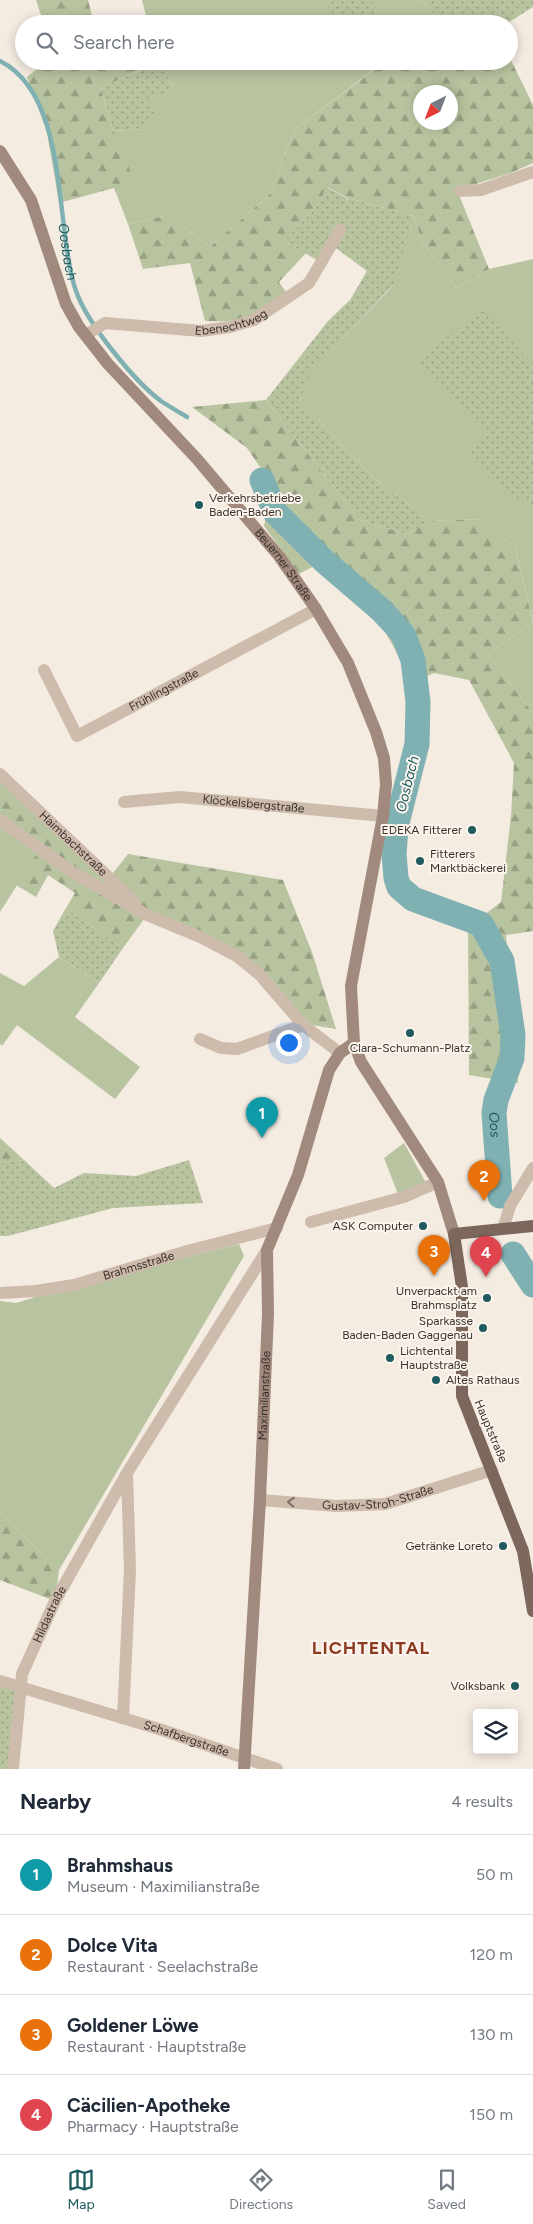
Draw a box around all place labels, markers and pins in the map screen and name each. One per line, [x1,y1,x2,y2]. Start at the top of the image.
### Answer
place label: Verkehrsbetriebe Baden-Baden [209,491,302,519]
marker: Verkehrsbetriebe Baden-Baden [193,499,205,511]
place label: EDEKA Fitterer [382,823,462,837]
marker: EDEKA Fitterer [466,824,478,836]
place label: Fitterers Marktbäckerei [430,847,506,875]
marker: Fitterers Marktbäckerei [414,855,426,867]
marker: Clara-Schumann-Platz [404,1027,416,1039]
place label: Clara-Schumann-Platz [350,1041,470,1055]
pin: 1 [246,1097,278,1138]
pin: 2 [468,1160,500,1201]
place label: ASK Computer [332,1219,413,1233]
marker: ASK Computer [417,1220,429,1232]
pin: 3 [418,1235,450,1276]
pin: 4 [470,1236,502,1277]
place label: Unverpackt am Brahmsplatz [396,1284,477,1312]
marker: Unverpackt am Brahmsplatz [481,1292,493,1304]
place label: Sparkasse Baden-Baden Gaggenau [342,1314,473,1342]
marker: Sparkasse Baden-Baden Gaggenau [477,1322,489,1334]
place label: Lichtental Hauptstraße [400,1344,468,1372]
marker: Lichtental Hauptstraße [384,1352,396,1364]
place label: Altes Rathaus [446,1373,520,1387]
marker: Altes Rathaus [430,1374,442,1386]
place label: Getränke Loreto [405,1539,493,1553]
marker: Getränke Loreto [497,1540,509,1552]
place label: Volksbank [450,1679,505,1693]
marker: Volksbank [509,1680,521,1692]

